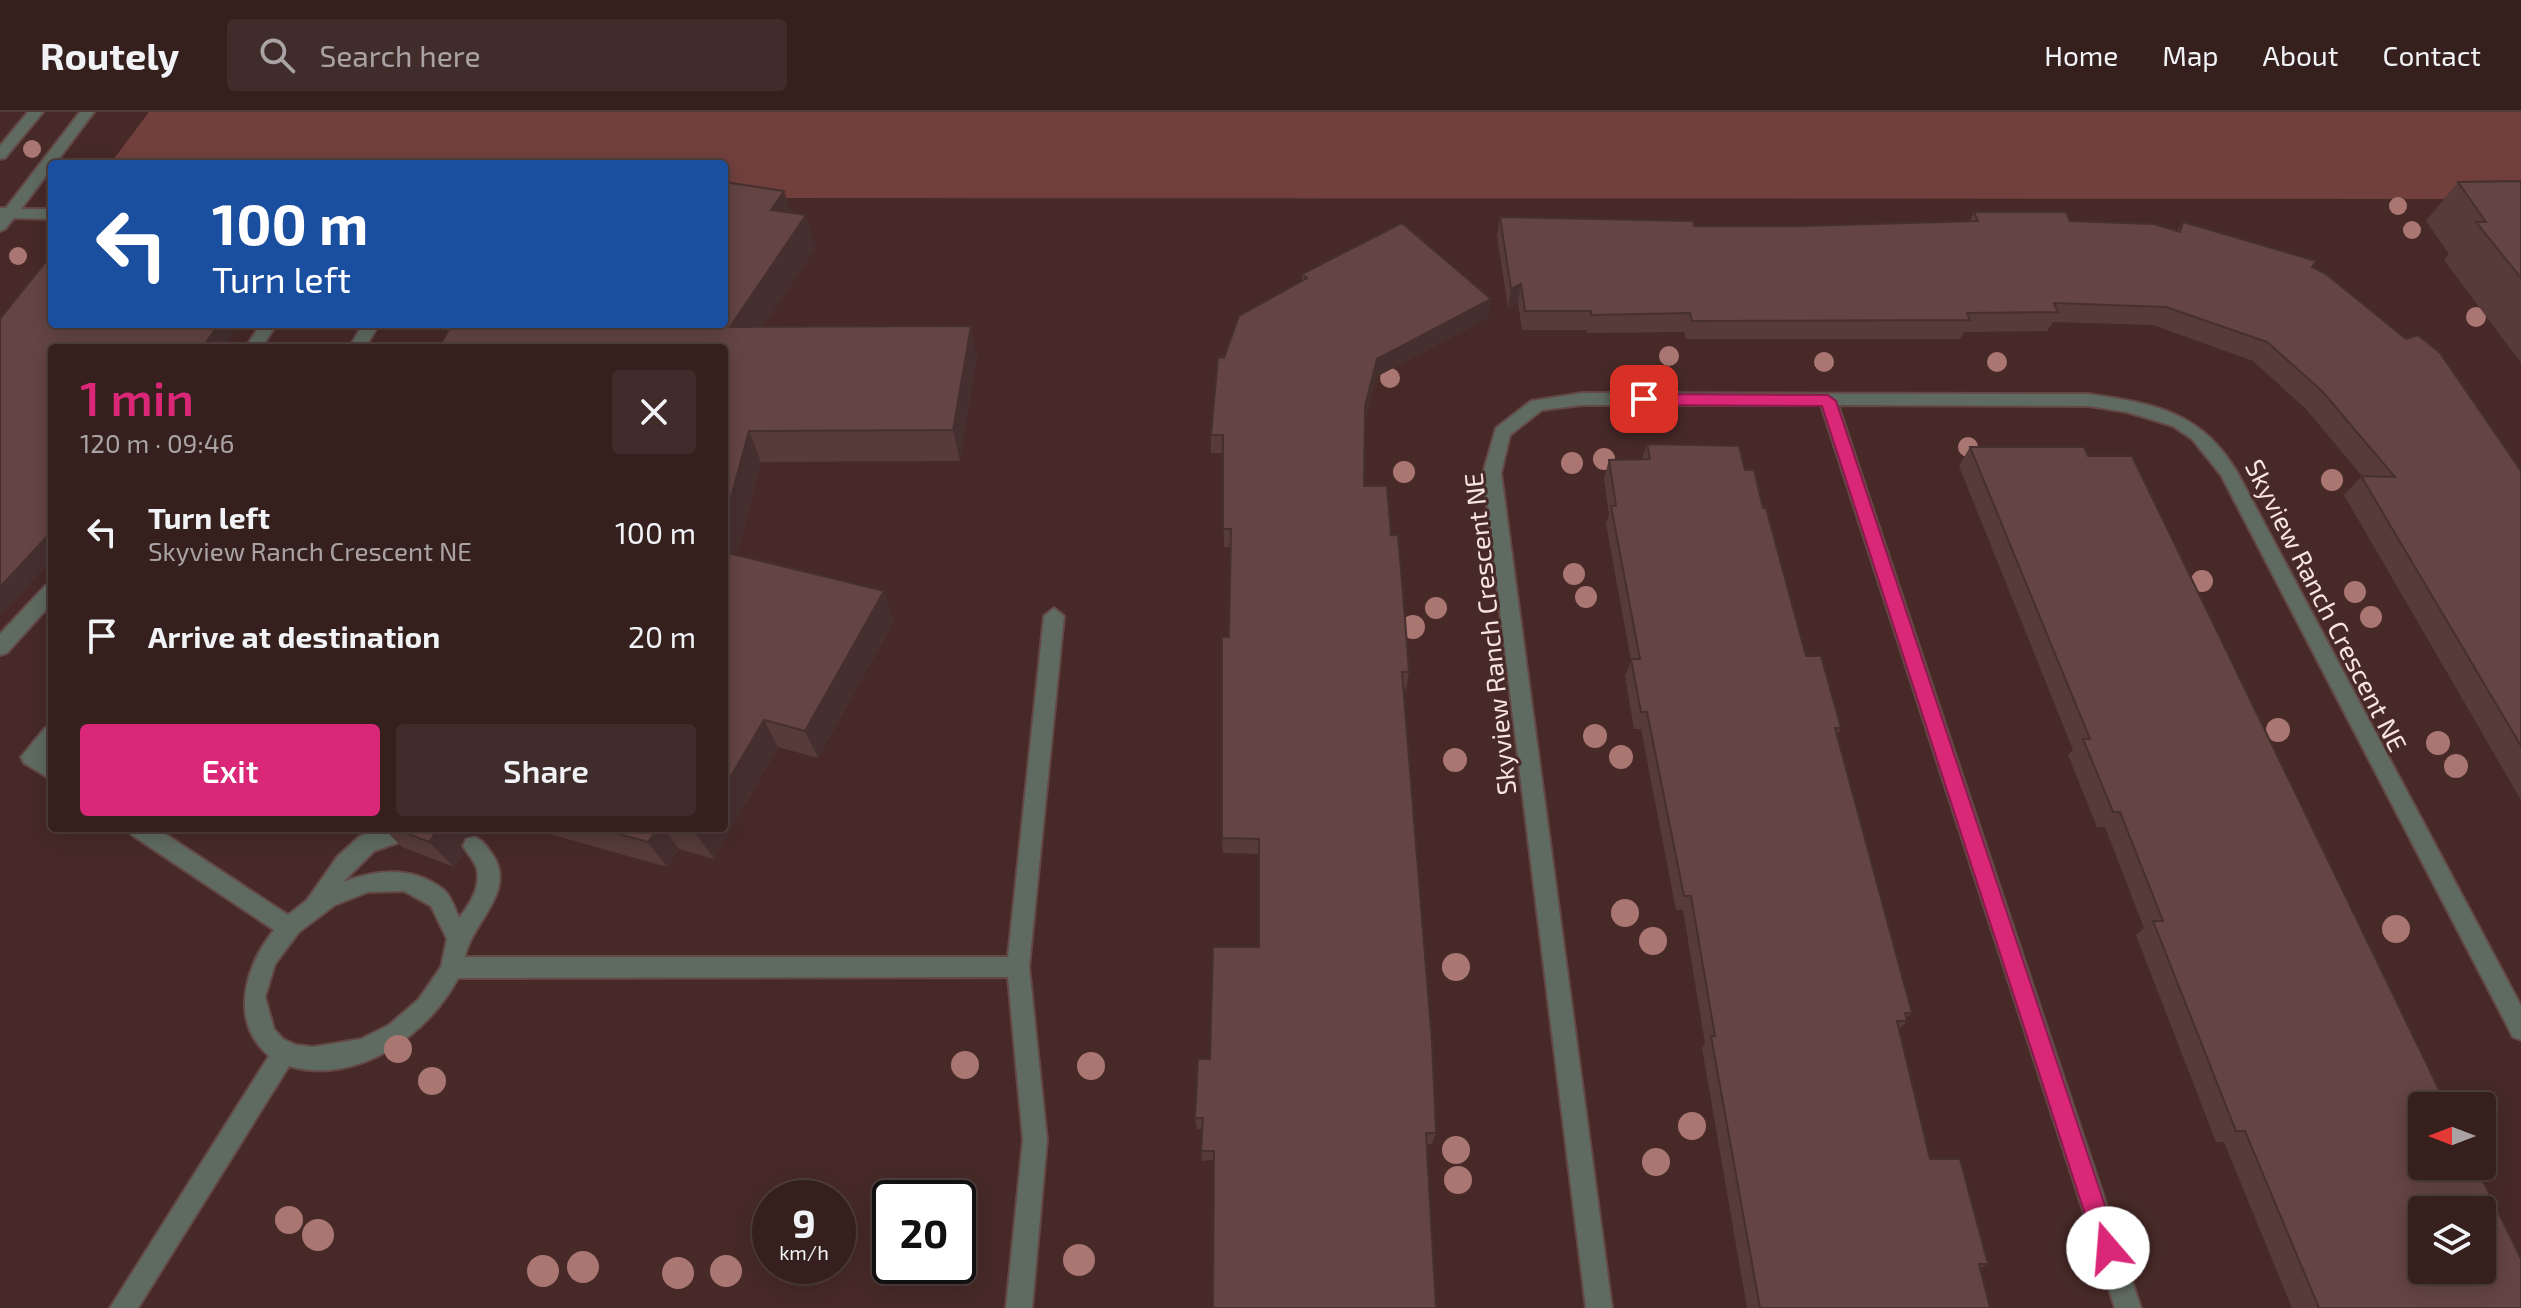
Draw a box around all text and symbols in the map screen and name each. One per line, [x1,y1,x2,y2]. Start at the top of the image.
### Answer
search box [227,19,787,91]
text: Routely [40,32,179,78]
icon: search [255,33,299,77]
text: Search here [319,37,481,73]
text: Home [2044,38,2118,72]
text: Map [2162,38,2219,72]
text: About [2263,38,2338,72]
text: Contact [2382,38,2481,72]
text: 100 m [212,189,368,256]
icon: left [80,192,184,296]
text: Turn left [212,257,351,300]
pin [1610,365,1678,433]
text: 1 min [80,368,194,426]
button: close [612,370,696,454]
icon: arrive [1622,377,1666,421]
text: 120 m · 09:46 [80,427,235,458]
street label: Skyview Ranch Crescent NE [2240,454,2414,756]
street label: Skyview Ranch Crescent NE [1457,471,1521,797]
text: Turn left [148,499,270,535]
icon: left [80,510,124,554]
text: 100 m [615,514,696,550]
text: Skyview Ranch Crescent NE [148,535,472,566]
icon: arrive [80,614,124,658]
text: Arrive at destination [148,618,440,654]
text: 20 m [628,618,696,654]
button: Exit [80,724,380,816]
button: Share [396,724,696,816]
north arrow [2408,1092,2496,1180]
map controls [2408,1092,2496,1284]
speed limit sign: 20 [872,1180,976,1284]
button: layers [2408,1196,2496,1284]
text: 9 [792,1198,816,1246]
position arrow [2066,1206,2150,1290]
text: km/h [779,1240,829,1264]

